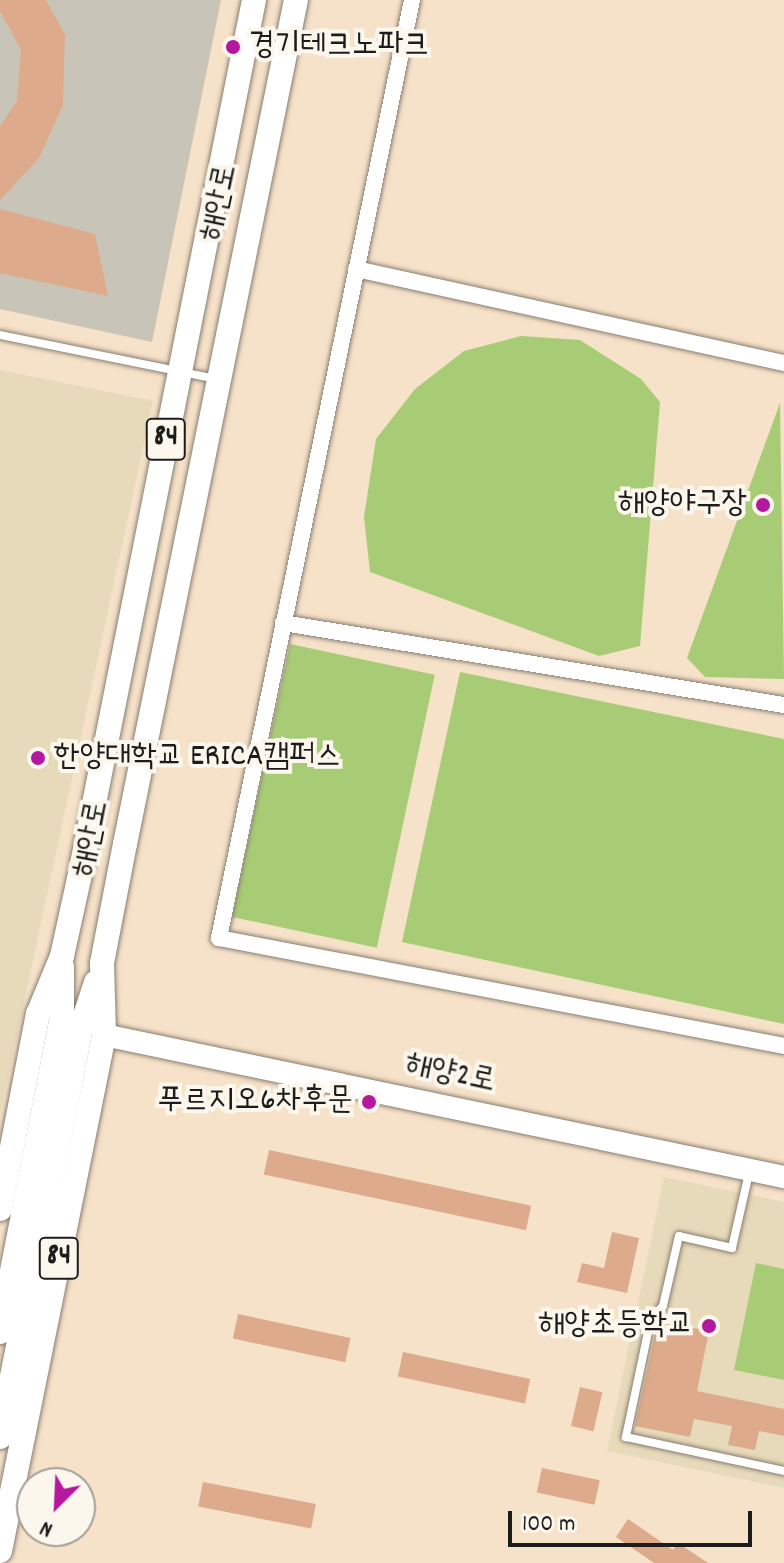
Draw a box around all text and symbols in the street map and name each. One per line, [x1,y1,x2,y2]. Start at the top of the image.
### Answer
place label: 경기테크노파크 [249,28,429,66]
marker: 경기테크노파크 [224,38,242,56]
street label: 해안로 [194,161,248,245]
road number: 84 [144,413,188,465]
place label: 해양야구장 [618,486,747,524]
marker: 해양야구장 [754,496,772,514]
place label: 한양대학교 ERICA캠퍼스 [54,739,341,777]
marker: 한양대학교 ERICA캠퍼스 [29,749,47,767]
street label: 해안로 [67,797,119,881]
street label: 해양2로 [401,1047,499,1103]
place label: 푸르지오6차후문 [157,1083,353,1121]
marker: 푸르지오6차후문 [360,1093,378,1111]
road number: 84 [37,1232,81,1284]
place label: 해양초등학교 [538,1307,693,1345]
marker: 해양초등학교 [700,1317,718,1335]
north arrow [16,1467,96,1547]
scale bar [512,1495,756,1545]
text: 100 m [522,1508,575,1542]
text: N [36,1511,58,1544]

